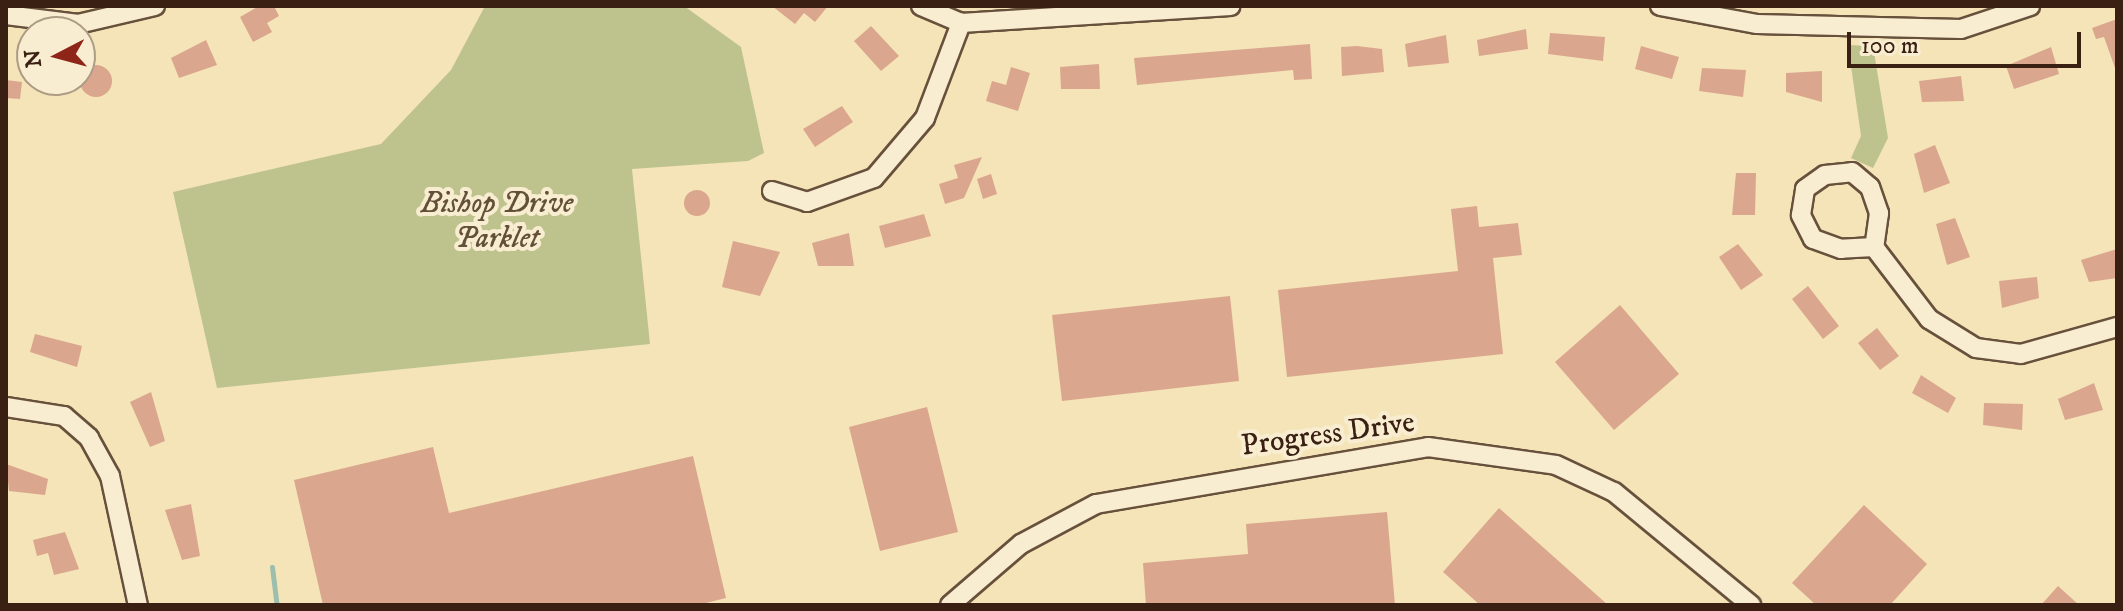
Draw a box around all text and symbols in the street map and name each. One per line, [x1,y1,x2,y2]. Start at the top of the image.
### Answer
north arrow [16,16,96,96]
scale bar [1851,16,2085,66]
text: 100 m [1861,31,1919,61]
text: N [19,48,48,69]
park label: Bishop Drive Parklet [421,186,573,256]
street label: Progress Drive [1239,405,1417,465]

